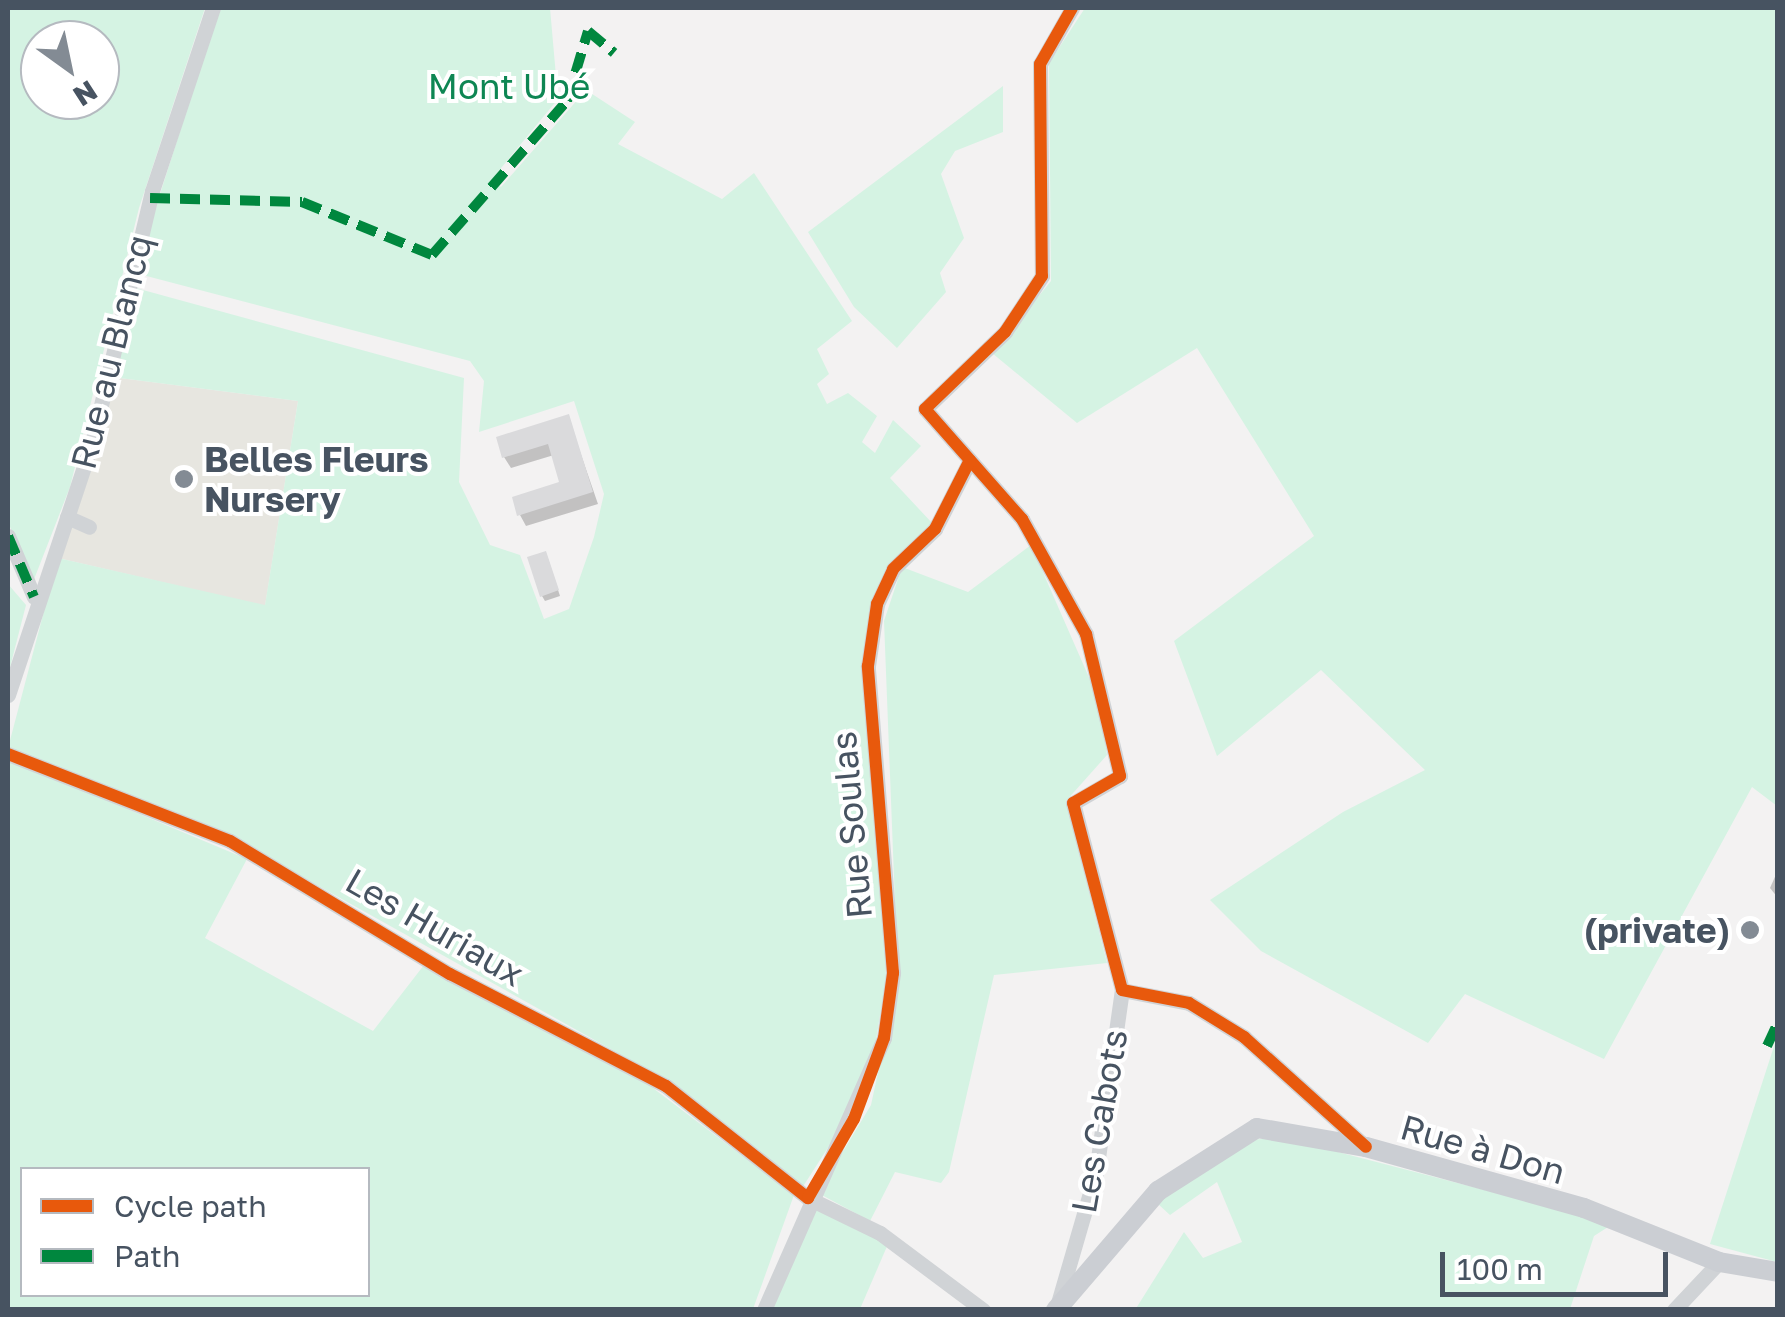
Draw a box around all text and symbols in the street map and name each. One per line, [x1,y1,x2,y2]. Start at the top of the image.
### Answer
north arrow [20,20,120,120]
park label: Mont Ubé [428,65,590,107]
text: N [68,74,103,114]
street label: Rue au Blancq [62,231,160,473]
place label: Belles Fleurs Nursery [204,438,429,520]
marker: Belles Fleurs Nursery [173,468,195,490]
street label: Rue Soulas [822,730,880,920]
street label: Les Huriaux [339,859,531,995]
place label: (private) [1584,909,1730,951]
marker: (private) [1739,919,1761,941]
street label: Les Cabots [1062,1026,1136,1216]
street label: Rue à Don [1396,1106,1570,1192]
legend [20,1167,370,1297]
text: Cycle path [114,1188,267,1224]
scale bar [1445,1232,1672,1294]
text: Path [114,1238,180,1274]
text: 100 m [1457,1251,1543,1287]

